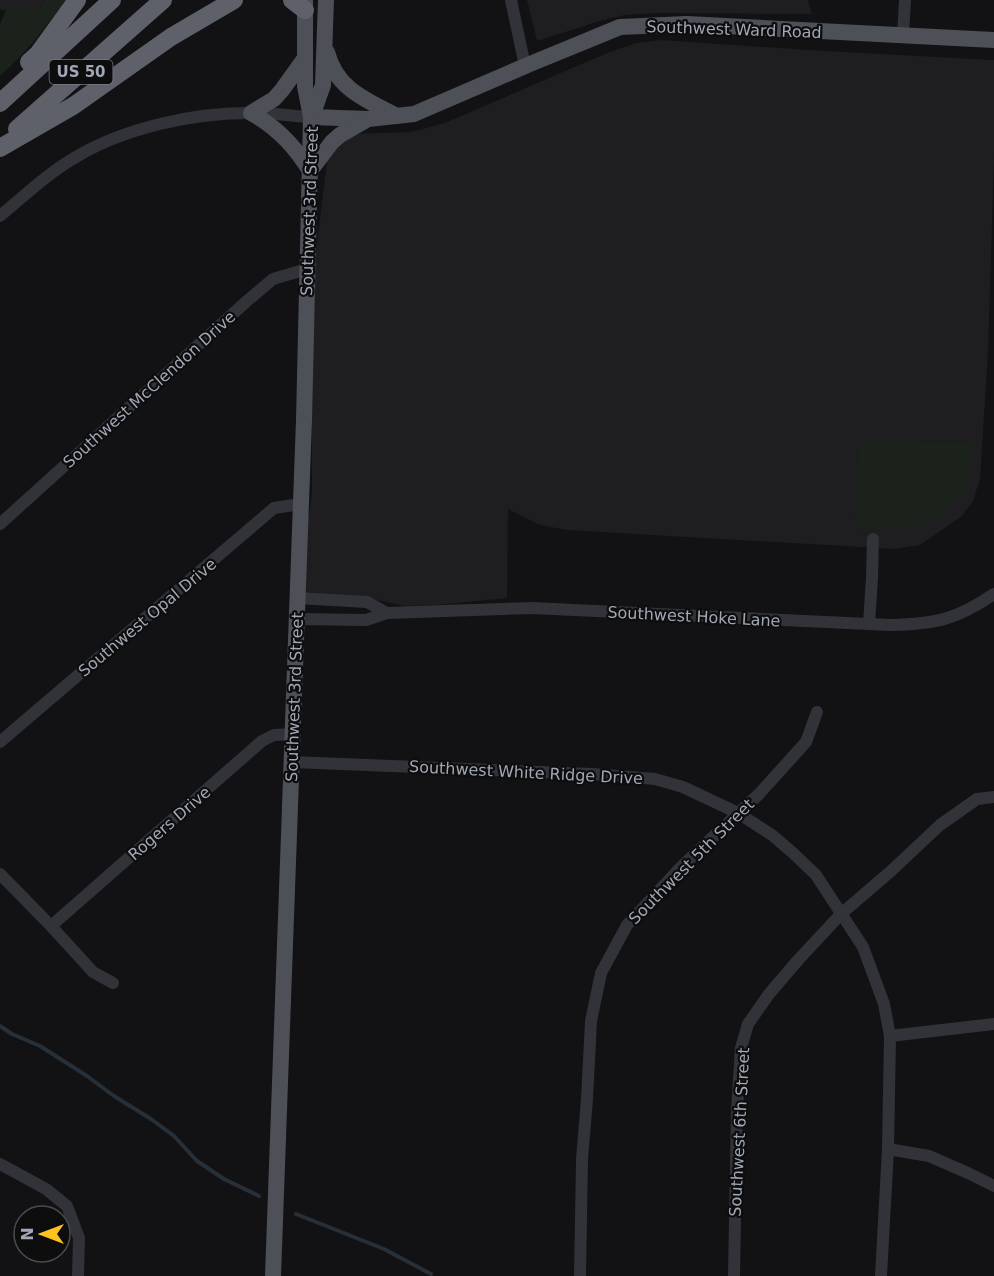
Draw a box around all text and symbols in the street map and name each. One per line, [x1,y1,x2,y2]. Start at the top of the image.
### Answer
street label: Southwest Ward Road [646,17,822,42]
road number: US 50 [50,60,112,84]
street label: Southwest 3rd Street [297,126,322,296]
street label: Southwest McClendon Drive [59,307,239,472]
street label: Southwest Opal Drive [75,554,220,681]
street label: Southwest Hoke Lane [607,602,781,631]
street label: Southwest 3rd Street [282,612,307,782]
street label: Southwest White Ridge Drive [409,757,643,788]
street label: Rogers Drive [124,782,214,864]
street label: Southwest 5th Street [625,795,758,928]
street label: Southwest 6th Street [726,1047,753,1217]
north arrow [12,1204,72,1264]
text: N [18,1227,37,1241]

